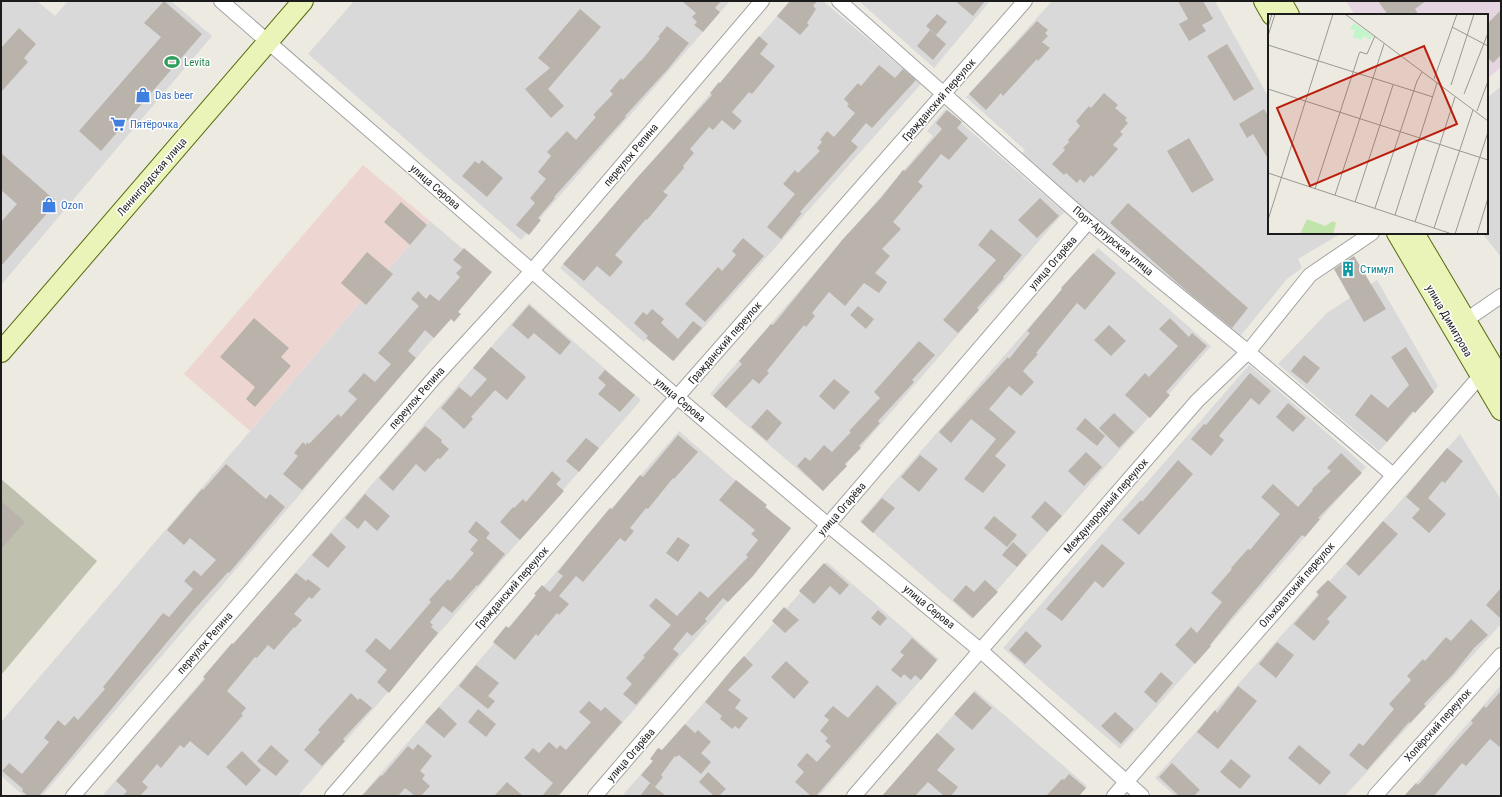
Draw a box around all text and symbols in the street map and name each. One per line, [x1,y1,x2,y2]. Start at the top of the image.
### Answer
inset map [1268,14,1488,234]
sports icon: Levita [163,53,181,71]
place label: Levita [184,56,210,69]
street label: Гражданский переулок [900,56,979,144]
shop icon: Das beer [134,86,152,104]
place label: Das beer [155,89,194,102]
supermarket icon: Пятёрочка [109,115,127,133]
place label: Пятёрочка [130,118,178,131]
street label: переулок Репина [601,121,661,189]
street label: Ленинградская улица [114,135,190,219]
street label: улица Серова [407,162,463,212]
shop icon: Ozon [40,196,58,214]
place label: Ozon [61,199,83,212]
street label: Порт-Артурская улица [1070,204,1156,278]
street label: улица Огарёва [1026,234,1080,292]
building icon: Стимул [1339,260,1357,278]
place label: Стимул [1360,263,1394,276]
street label: улица Димитрова [1423,283,1475,359]
street label: Гражданский переулок [686,299,765,387]
street label: переулок Репина [387,364,447,432]
street label: улица Серова [652,375,708,425]
street label: Международный переулок [1061,455,1151,556]
street label: улица Огарёва [815,480,869,538]
street label: Ольховатский переулок [1256,539,1338,630]
street label: Гражданский переулок [473,544,552,632]
street label: улица Серова [901,582,957,632]
street label: переулок Репина [175,609,235,677]
street label: Хопёрский переулок [1402,685,1475,764]
street label: улица Огарёва [604,726,658,784]

